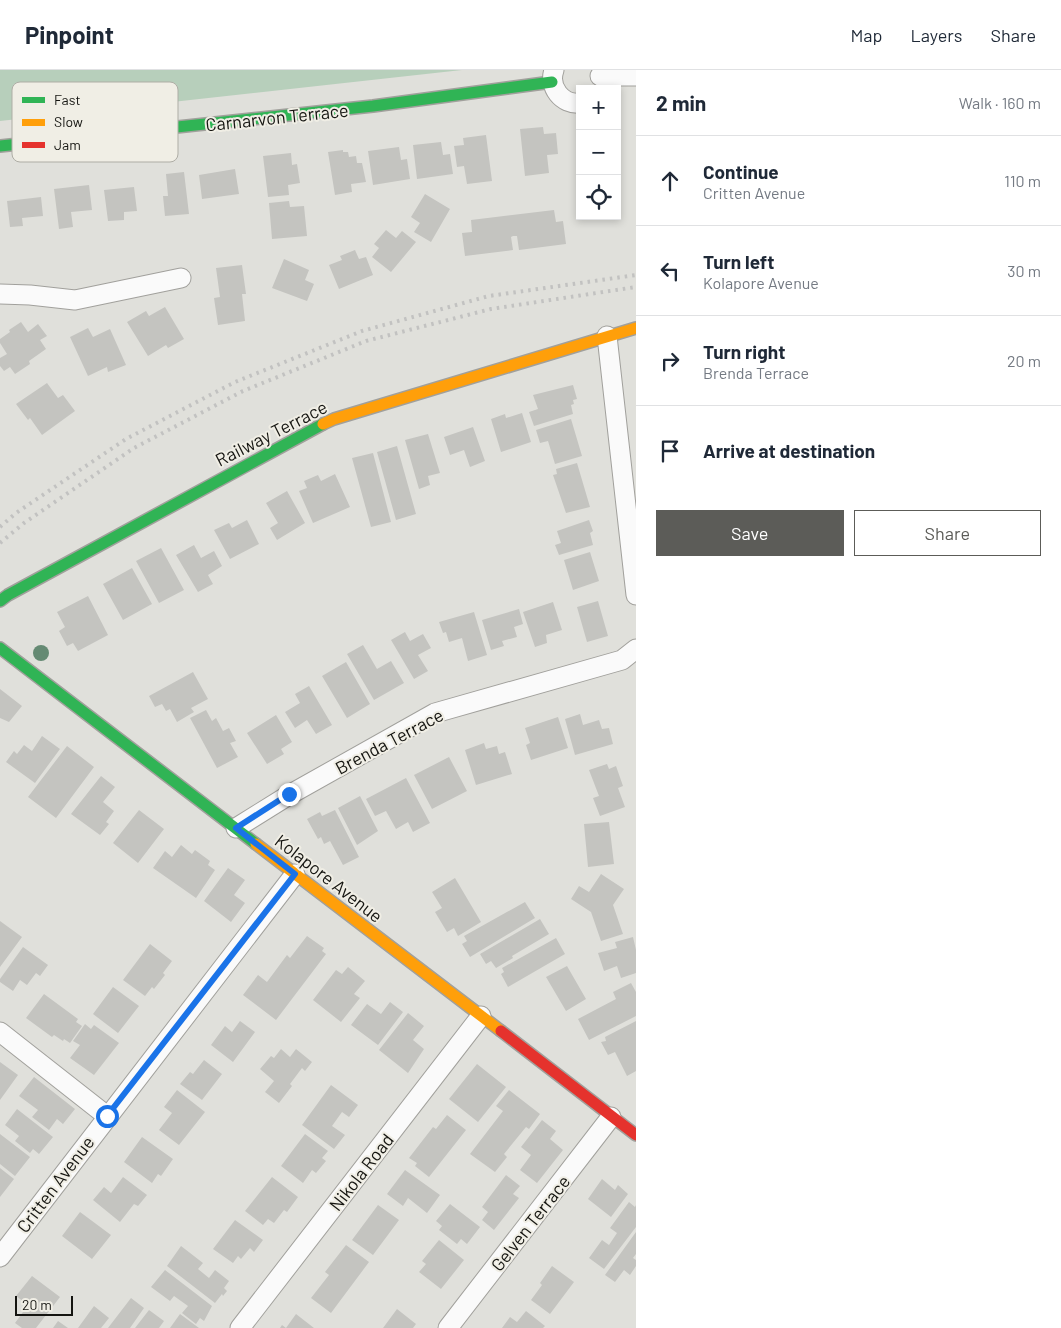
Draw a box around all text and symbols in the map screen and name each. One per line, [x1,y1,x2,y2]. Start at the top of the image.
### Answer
text: Pinpoint [25,20,114,49]
text: Map [850,24,882,46]
text: Layers [910,24,963,46]
text: Share [991,24,1036,46]
legend [12,82,178,162]
map controls [576,85,621,220]
button: + [576,85,621,130]
text: 2 min [656,90,706,115]
text: Fast [54,91,80,108]
text: Walk · 160 m [959,93,1041,112]
street label: Carnarvon Terrace [204,99,350,135]
text: Slow [54,113,83,130]
button: − [576,130,621,175]
text: Jam [54,136,81,153]
text: Continue [703,160,779,183]
icon: ahead [656,167,684,195]
text: 110 m [1004,171,1041,190]
button: locate [576,175,621,220]
text: Critten Avenue [703,183,805,202]
text: Turn left [703,250,774,273]
icon: left [656,257,684,285]
text: 30 m [1007,261,1041,280]
text: Kolapore Avenue [703,273,819,292]
text: Turn right [703,340,785,363]
icon: right [656,347,684,375]
text: 20 m [1007,351,1041,370]
text: Brenda Terrace [703,363,809,382]
street label: Railway Terrace [211,395,331,471]
icon: arrive [656,437,684,465]
text: Arrive at destination [703,439,875,462]
button: Save [656,510,844,556]
button: Share [854,510,1041,556]
street label: Brenda Terrace [331,703,447,779]
route end [278,783,301,806]
street label: Kolapore Avenue [271,829,387,927]
route start [96,1105,119,1128]
street label: Nikola Road [324,1129,398,1215]
street label: Critten Avenue [12,1131,98,1237]
street label: Gelven Terrace [486,1171,574,1275]
scale bar [15,1293,72,1316]
text: 20 m [22,1296,52,1313]

